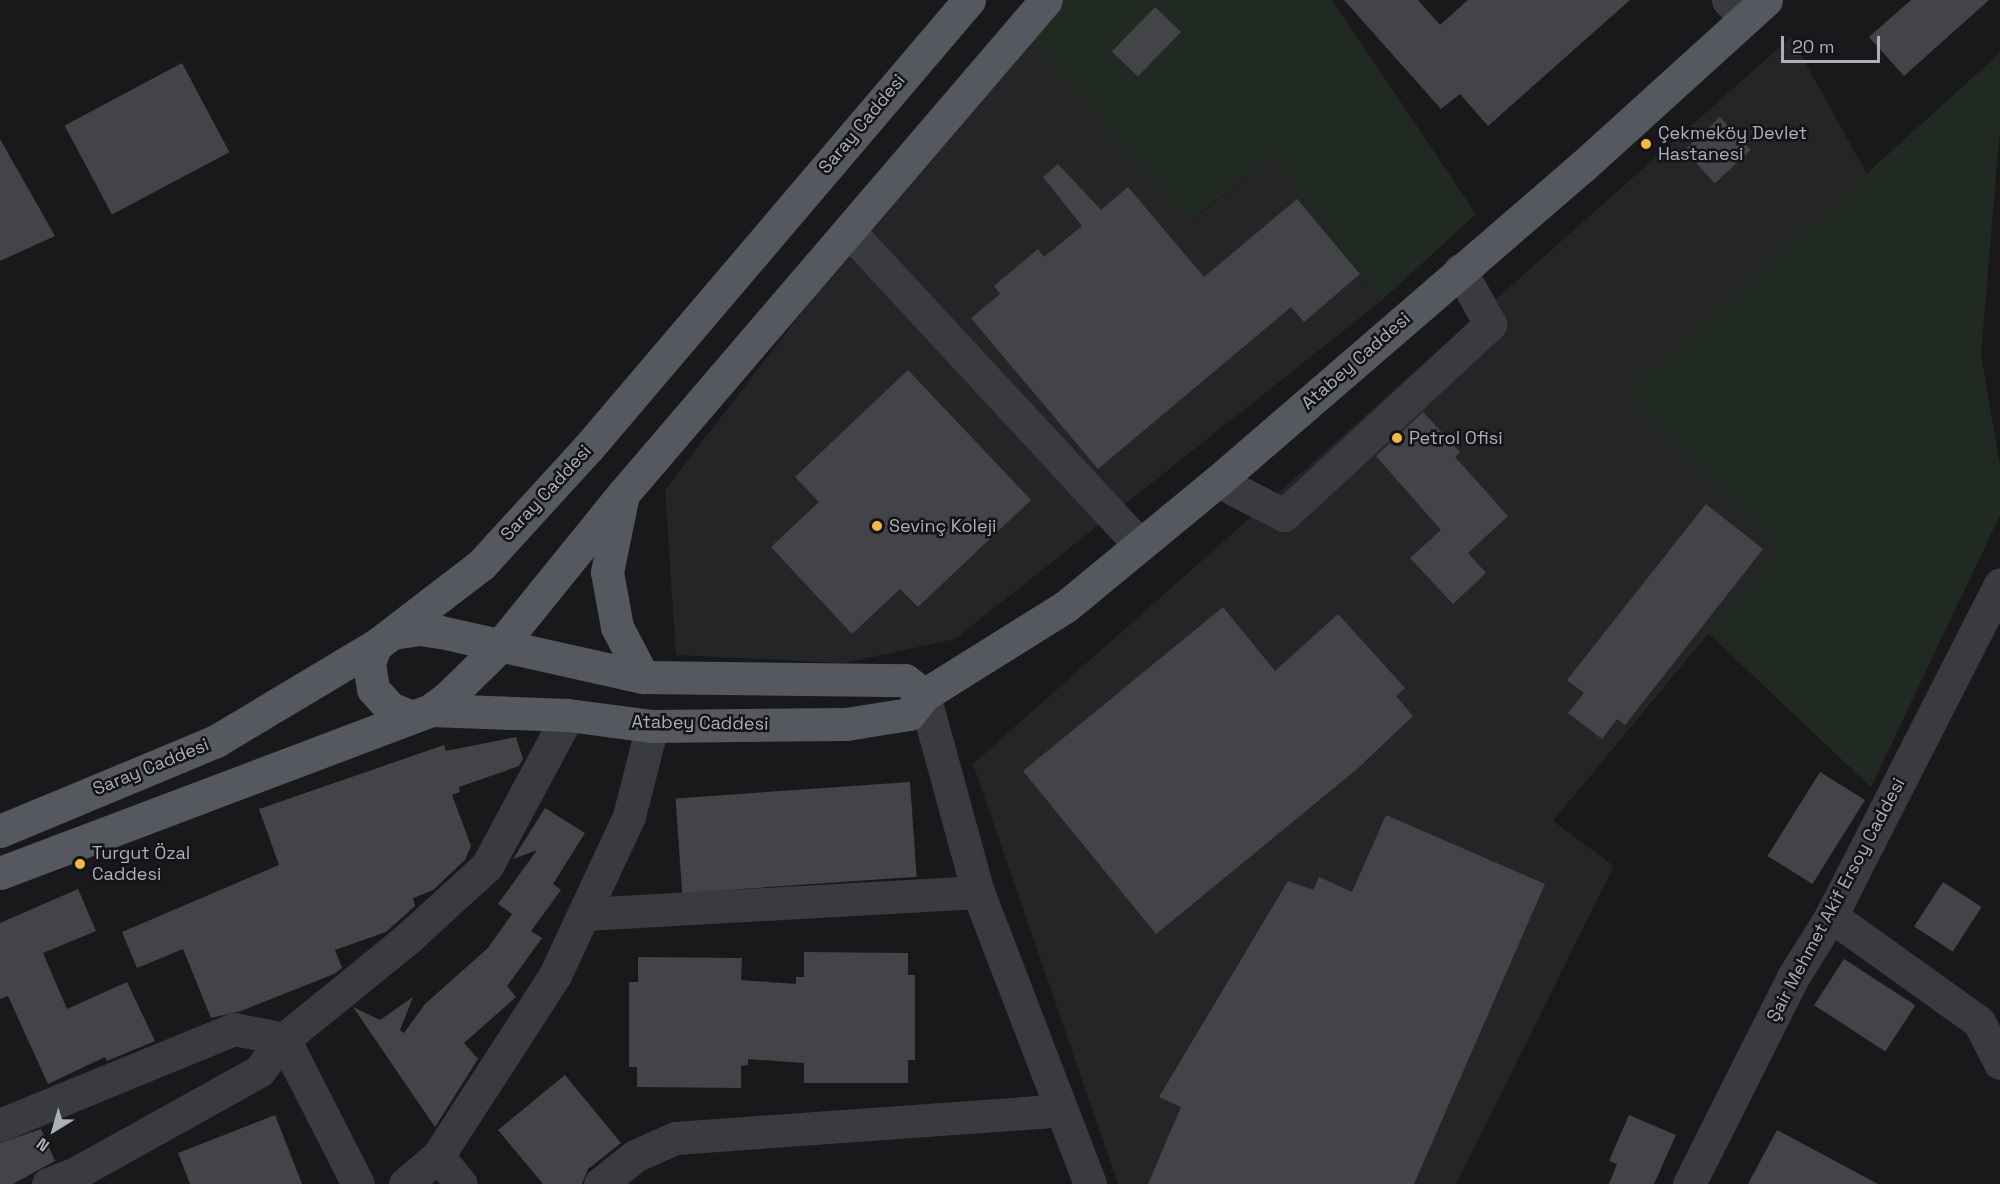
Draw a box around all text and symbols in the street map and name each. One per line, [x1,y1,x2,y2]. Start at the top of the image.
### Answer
scale bar [1784,24,1883,62]
text: 20 m [1792,35,1835,58]
street label: Saray Caddesi [814,70,910,178]
place label: Çekmeköy Devlet Hastanesi [1658,123,1807,166]
marker: Çekmeköy Devlet Hastanesi [1639,137,1653,151]
street label: Atabey Caddesi [1297,308,1415,414]
place label: Petrol Ofisi [1409,427,1503,449]
marker: Petrol Ofisi [1390,431,1404,445]
street label: Saray Caddesi [496,441,596,545]
place label: Sevinç Koleji [889,515,997,537]
marker: Sevinç Koleji [870,519,884,533]
street label: Atabey Caddesi [631,711,769,735]
street label: Saray Caddesi [90,734,212,800]
street label: Şair Mehmet Akif Ersoy Caddesi [1762,774,1910,1026]
place label: Turgut Özal Caddesi [92,843,190,886]
marker: Turgut Özal Caddesi [73,857,87,871]
north arrow [24,1100,84,1160]
text: N [32,1133,53,1156]

